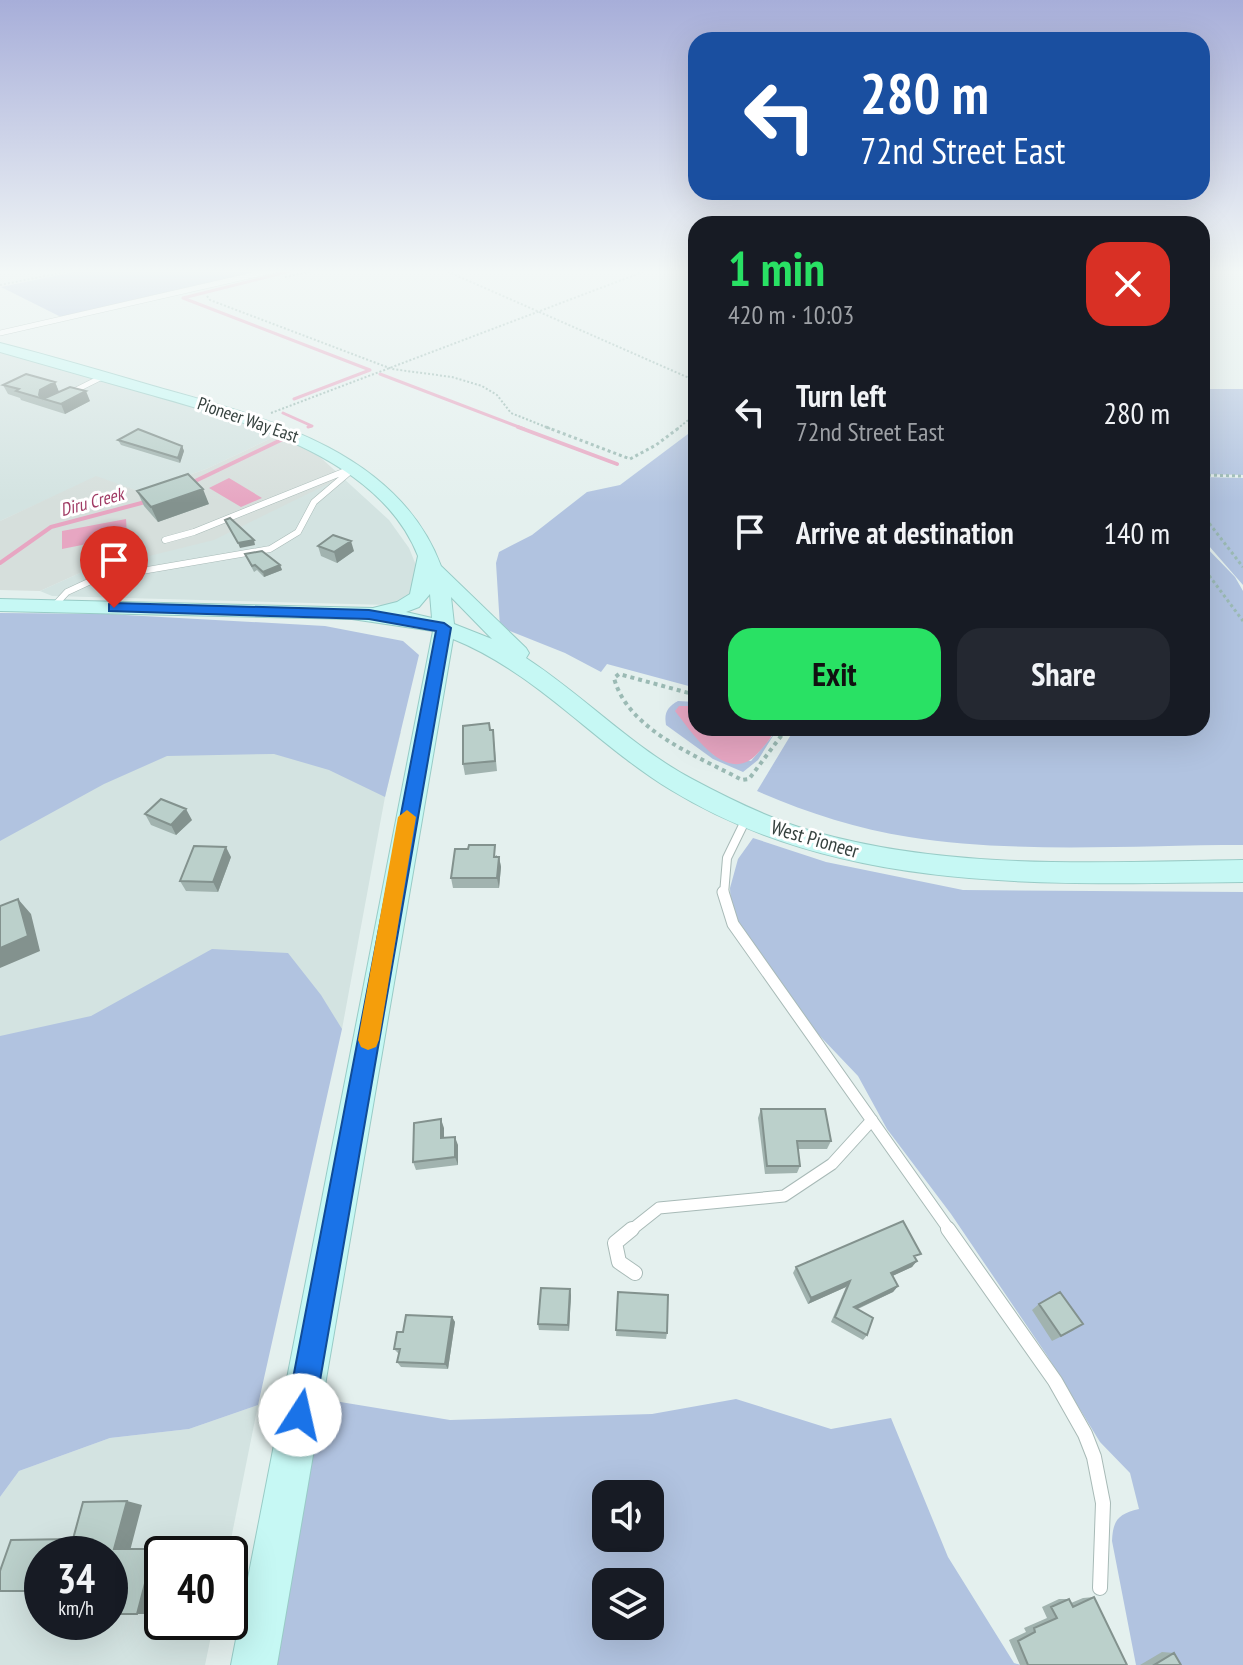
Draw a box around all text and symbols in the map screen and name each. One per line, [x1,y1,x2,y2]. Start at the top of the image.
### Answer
text: 280 m [860,57,989,129]
icon: left [728,64,832,168]
text: 72nd Street East [860,127,1066,174]
text: 1 min [728,237,825,299]
button: close [1086,242,1170,326]
text: 420 m · 10:03 [728,298,854,331]
text: Turn left [796,376,886,415]
icon: left [728,390,772,434]
street label: Pioneer Way East [194,391,302,448]
text: 280 m [1104,393,1170,432]
text: 72nd Street East [796,415,944,448]
water label: Diru Creek [58,482,128,521]
icon: arrive [728,510,772,554]
text: Arrive at destination [796,513,1014,552]
text: 140 m [1104,513,1170,552]
pin [80,526,148,608]
icon: arrive [92,538,136,582]
button: Exit [728,628,941,720]
button: Share [957,628,1170,720]
street label: West Pioneer [768,814,862,864]
position arrow [258,1373,342,1457]
map controls [592,1480,664,1640]
button: sound [592,1480,664,1552]
speed limit sign: 40 [144,1536,248,1640]
text: 34 [57,1552,95,1604]
button: layers [592,1568,664,1640]
text: km/h [58,1595,94,1621]

